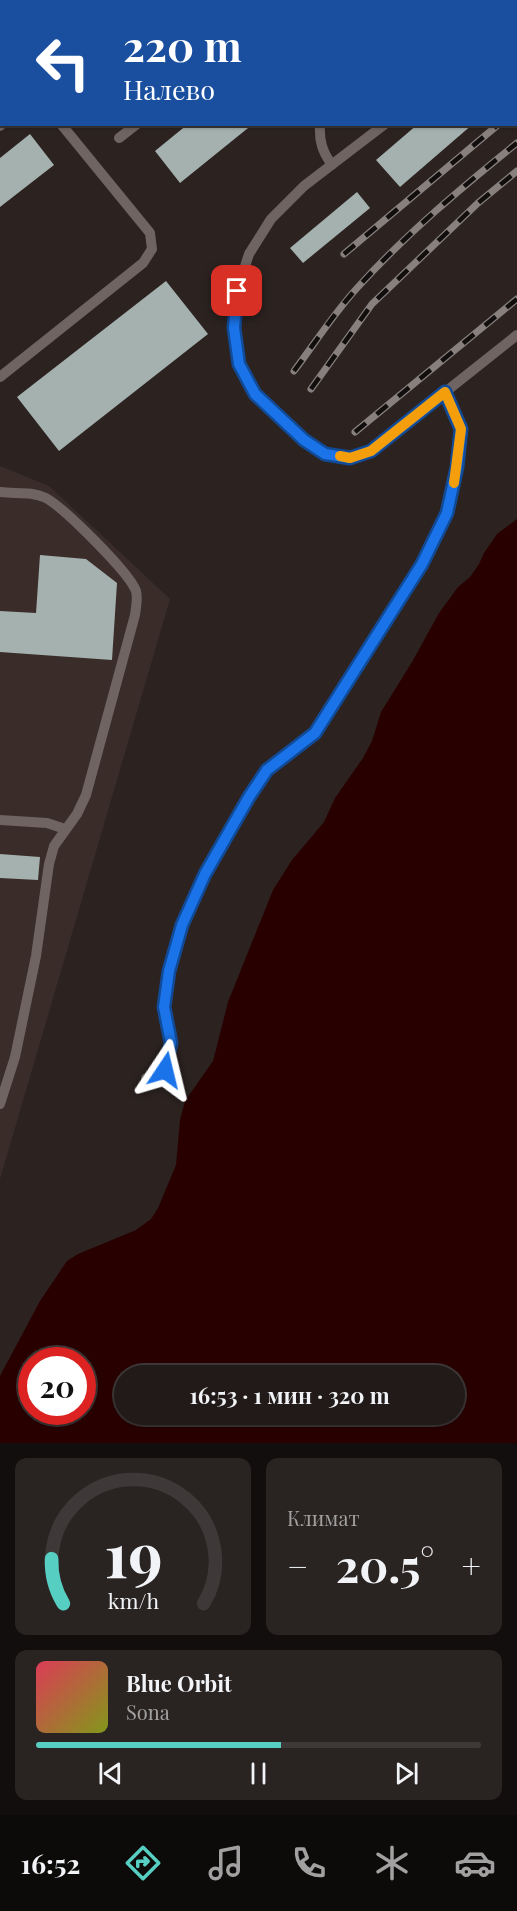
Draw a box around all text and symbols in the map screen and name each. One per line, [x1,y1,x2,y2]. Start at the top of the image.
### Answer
text: 220 m [123,17,242,73]
icon: left [24,24,102,102]
text: Налево [123,71,215,107]
pin [211,265,262,316]
icon: arrive [220,274,253,307]
position arrow [133,1038,197,1102]
speed limit sign: 20 [18,1347,96,1425]
text: 16:53 · 1 мин · 320 m [189,1380,390,1410]
text: Климат [287,1504,360,1531]
text: 19 [104,1510,162,1594]
text: 20.5° [336,1534,434,1594]
text: − [287,1543,308,1587]
text: + [462,1543,481,1587]
text: km/h [107,1586,159,1614]
text: Blue Orbit [126,1668,232,1698]
text: Sona [126,1698,170,1725]
icon: previous [94,1757,127,1790]
icon: pause [242,1757,275,1790]
icon: next [390,1757,423,1790]
icon: directions [122,1842,164,1884]
icon: music [205,1842,247,1884]
icon: phone [288,1842,330,1884]
icon: climate [371,1842,413,1884]
icon: car [454,1842,496,1884]
text: 16:52 [21,1845,80,1881]

